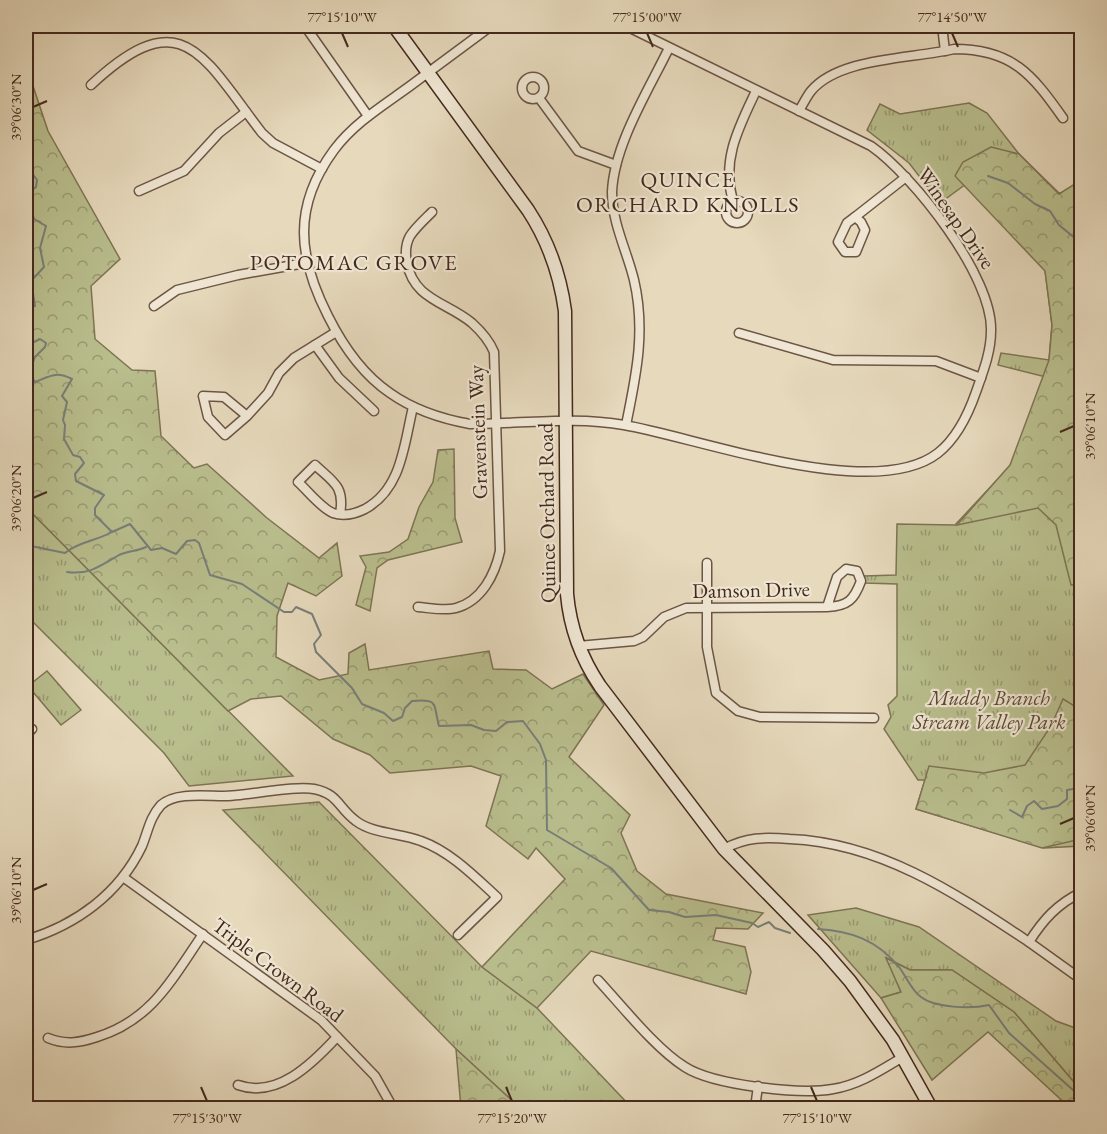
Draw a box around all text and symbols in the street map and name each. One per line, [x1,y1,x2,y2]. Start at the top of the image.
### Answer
text: 77°15'10"W [307,7,377,26]
text: 77°15'00"W [612,7,682,26]
text: 77°14'50"W [917,7,987,26]
text: 39°06'30"N [6,73,25,141]
street label: Winesap Drive [911,161,1001,274]
district label: QUINCE ORCHARD KNOLLS [576,165,800,219]
district label: POTOMAC GROVE [250,248,458,277]
street label: Gravenstein Way [462,363,493,500]
text: 39°06'10"N [1080,392,1099,460]
street label: Quince Orchard Road [531,422,563,603]
text: 39°06'20"N [6,464,25,532]
street label: Damson Drive [692,575,810,604]
park label: Muddy Branch Stream Valley Park [912,684,1066,735]
text: 39°06'00"N [1080,784,1099,852]
text: 39°06'10"N [6,856,25,924]
street label: Triple Crown Road [207,911,350,1028]
text: 77°15'30"W [172,1108,242,1127]
text: 77°15'20"W [477,1108,547,1127]
text: 77°15'10"W [782,1108,852,1127]

